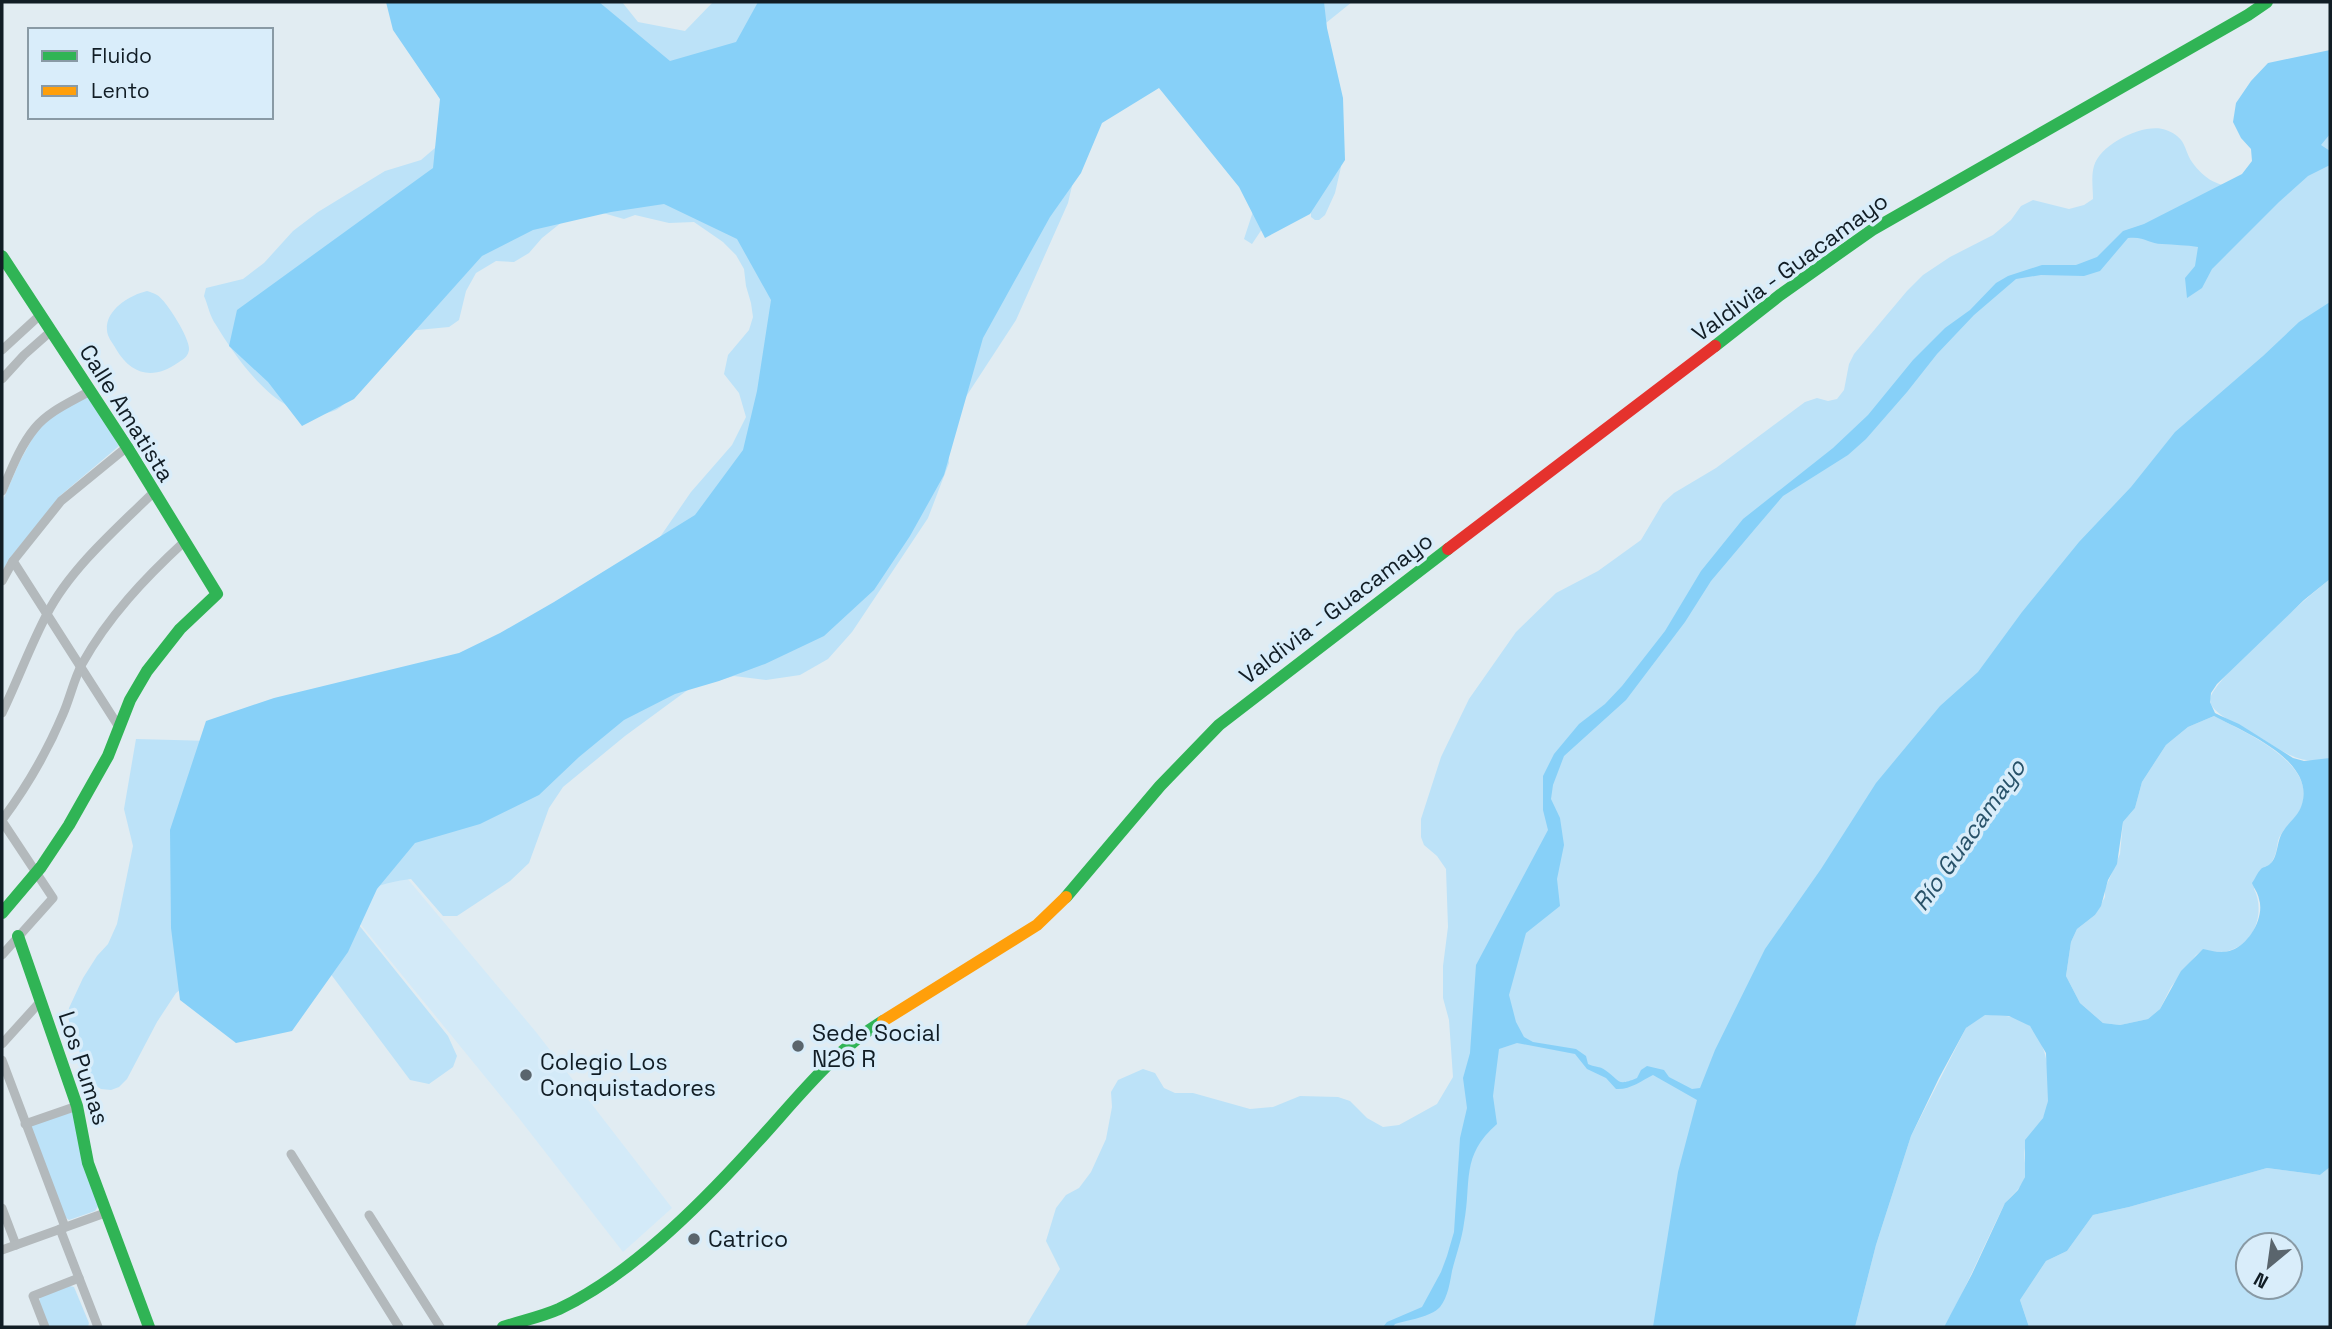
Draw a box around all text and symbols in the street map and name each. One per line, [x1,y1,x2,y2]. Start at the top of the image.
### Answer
legend [28,28,273,119]
text: Fluido [91,42,152,69]
text: Lento [91,77,150,104]
street label: Valdivia - Guacamayo [1686,186,1894,348]
street label: Calle Amatista [73,338,181,488]
street label: Valdivia - Guacamayo [1233,525,1439,691]
water label: Río Guacamayo [1905,752,2033,916]
street label: Los Pumas [52,1007,116,1129]
place label: Sede Social N26 R [812,1018,941,1074]
marker: Sede Social N26 R [790,1038,806,1054]
place label: Colegio Los Conquistadores [540,1047,716,1103]
marker: Colegio Los Conquistadores [518,1067,534,1083]
place label: Catrico [708,1224,788,1254]
marker: Catrico [686,1231,702,1247]
north arrow [2234,1231,2304,1301]
text: N [2249,1266,2273,1294]

